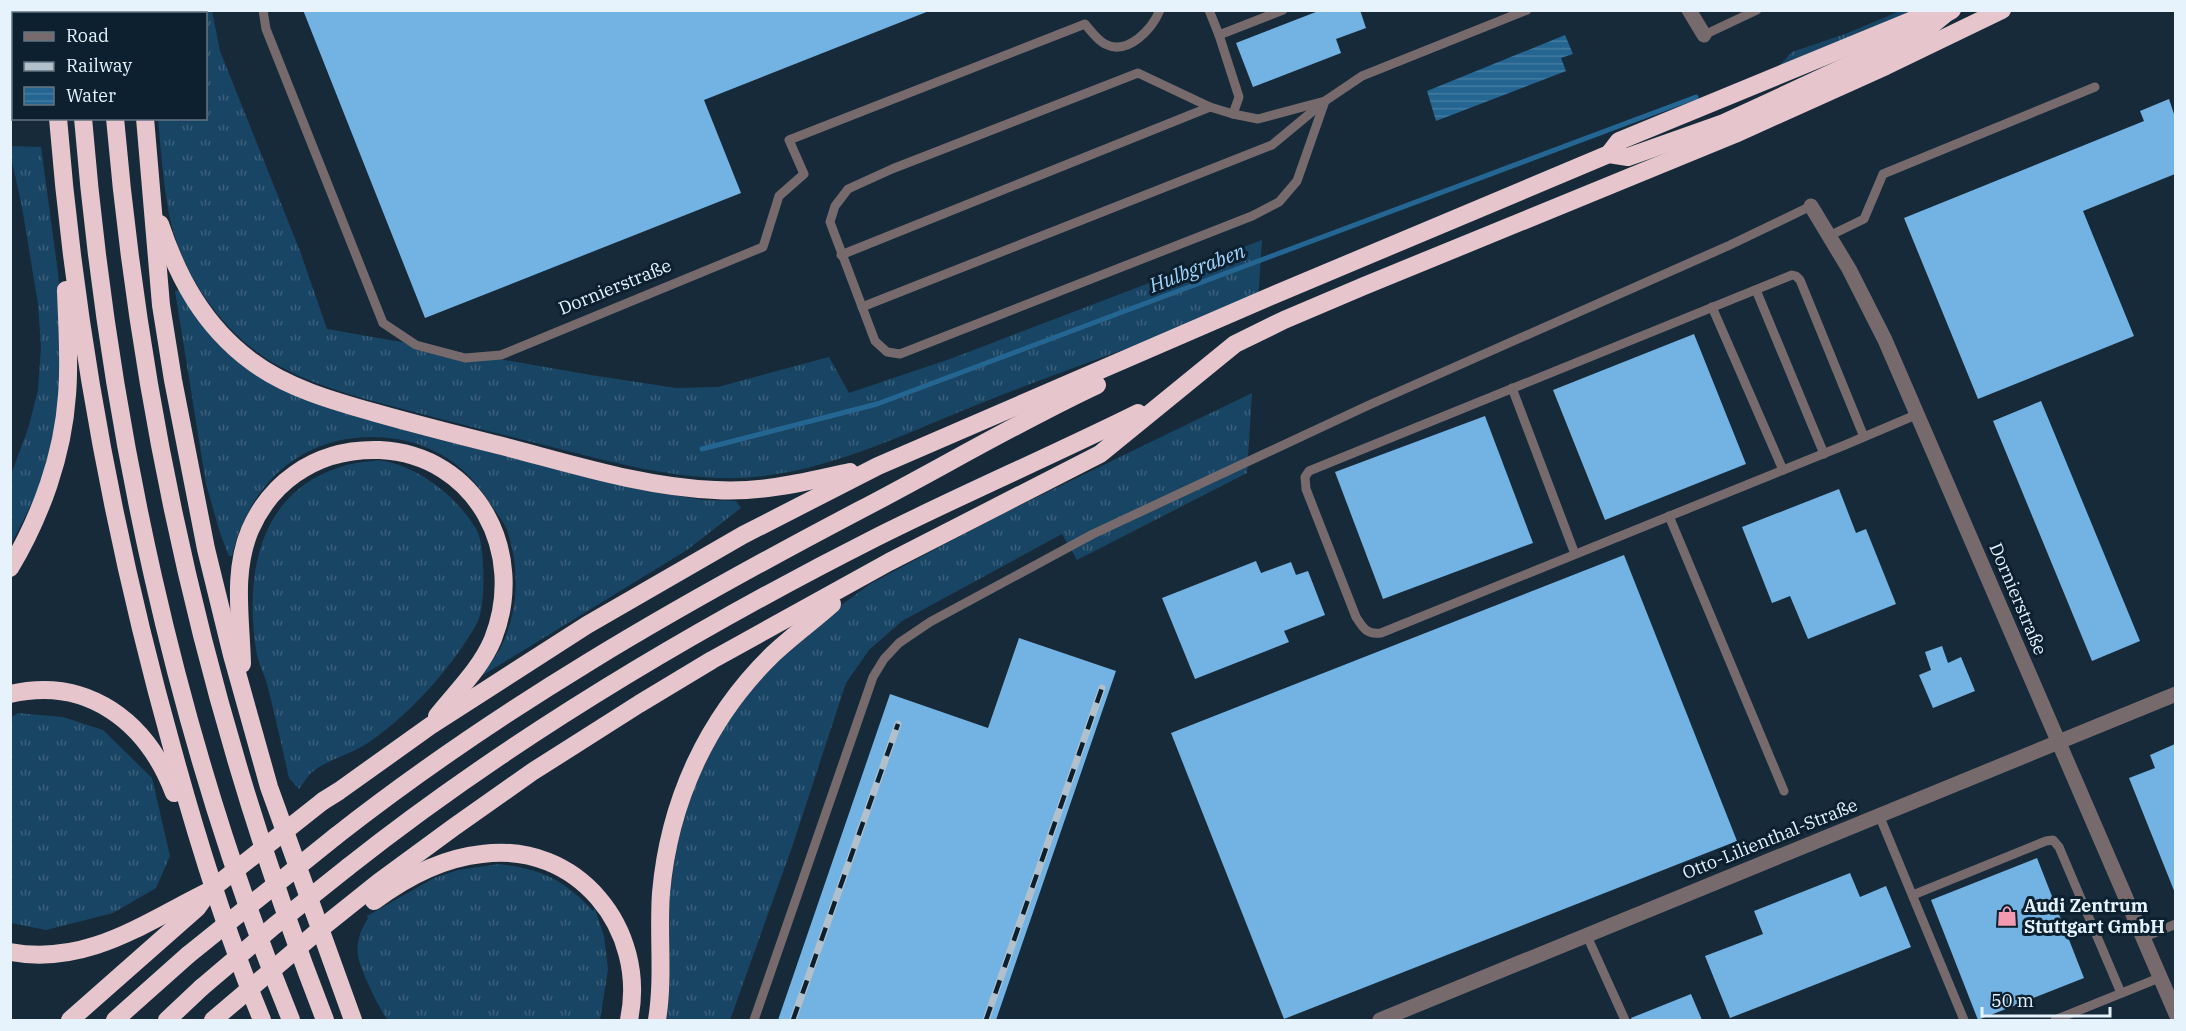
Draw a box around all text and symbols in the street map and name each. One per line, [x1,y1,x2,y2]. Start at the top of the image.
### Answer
legend [12,12,207,120]
text: Road [66,24,109,47]
text: Railway [66,54,132,77]
text: Water [66,84,116,107]
water label: Hulbgraben [1144,237,1249,299]
street label: Dornierstraße [555,253,675,320]
street label: Dornierstraße [1985,539,2052,658]
street label: Otto-Lilienthal-Straße [1679,793,1861,884]
place label: Audi Zentrum Stuttgart GmbH [2024,894,2165,938]
shop icon: Audi Zentrum Stuttgart GmbH [1995,904,2019,928]
scale bar [1982,980,2110,1018]
text: 50 m [1991,989,2034,1012]

